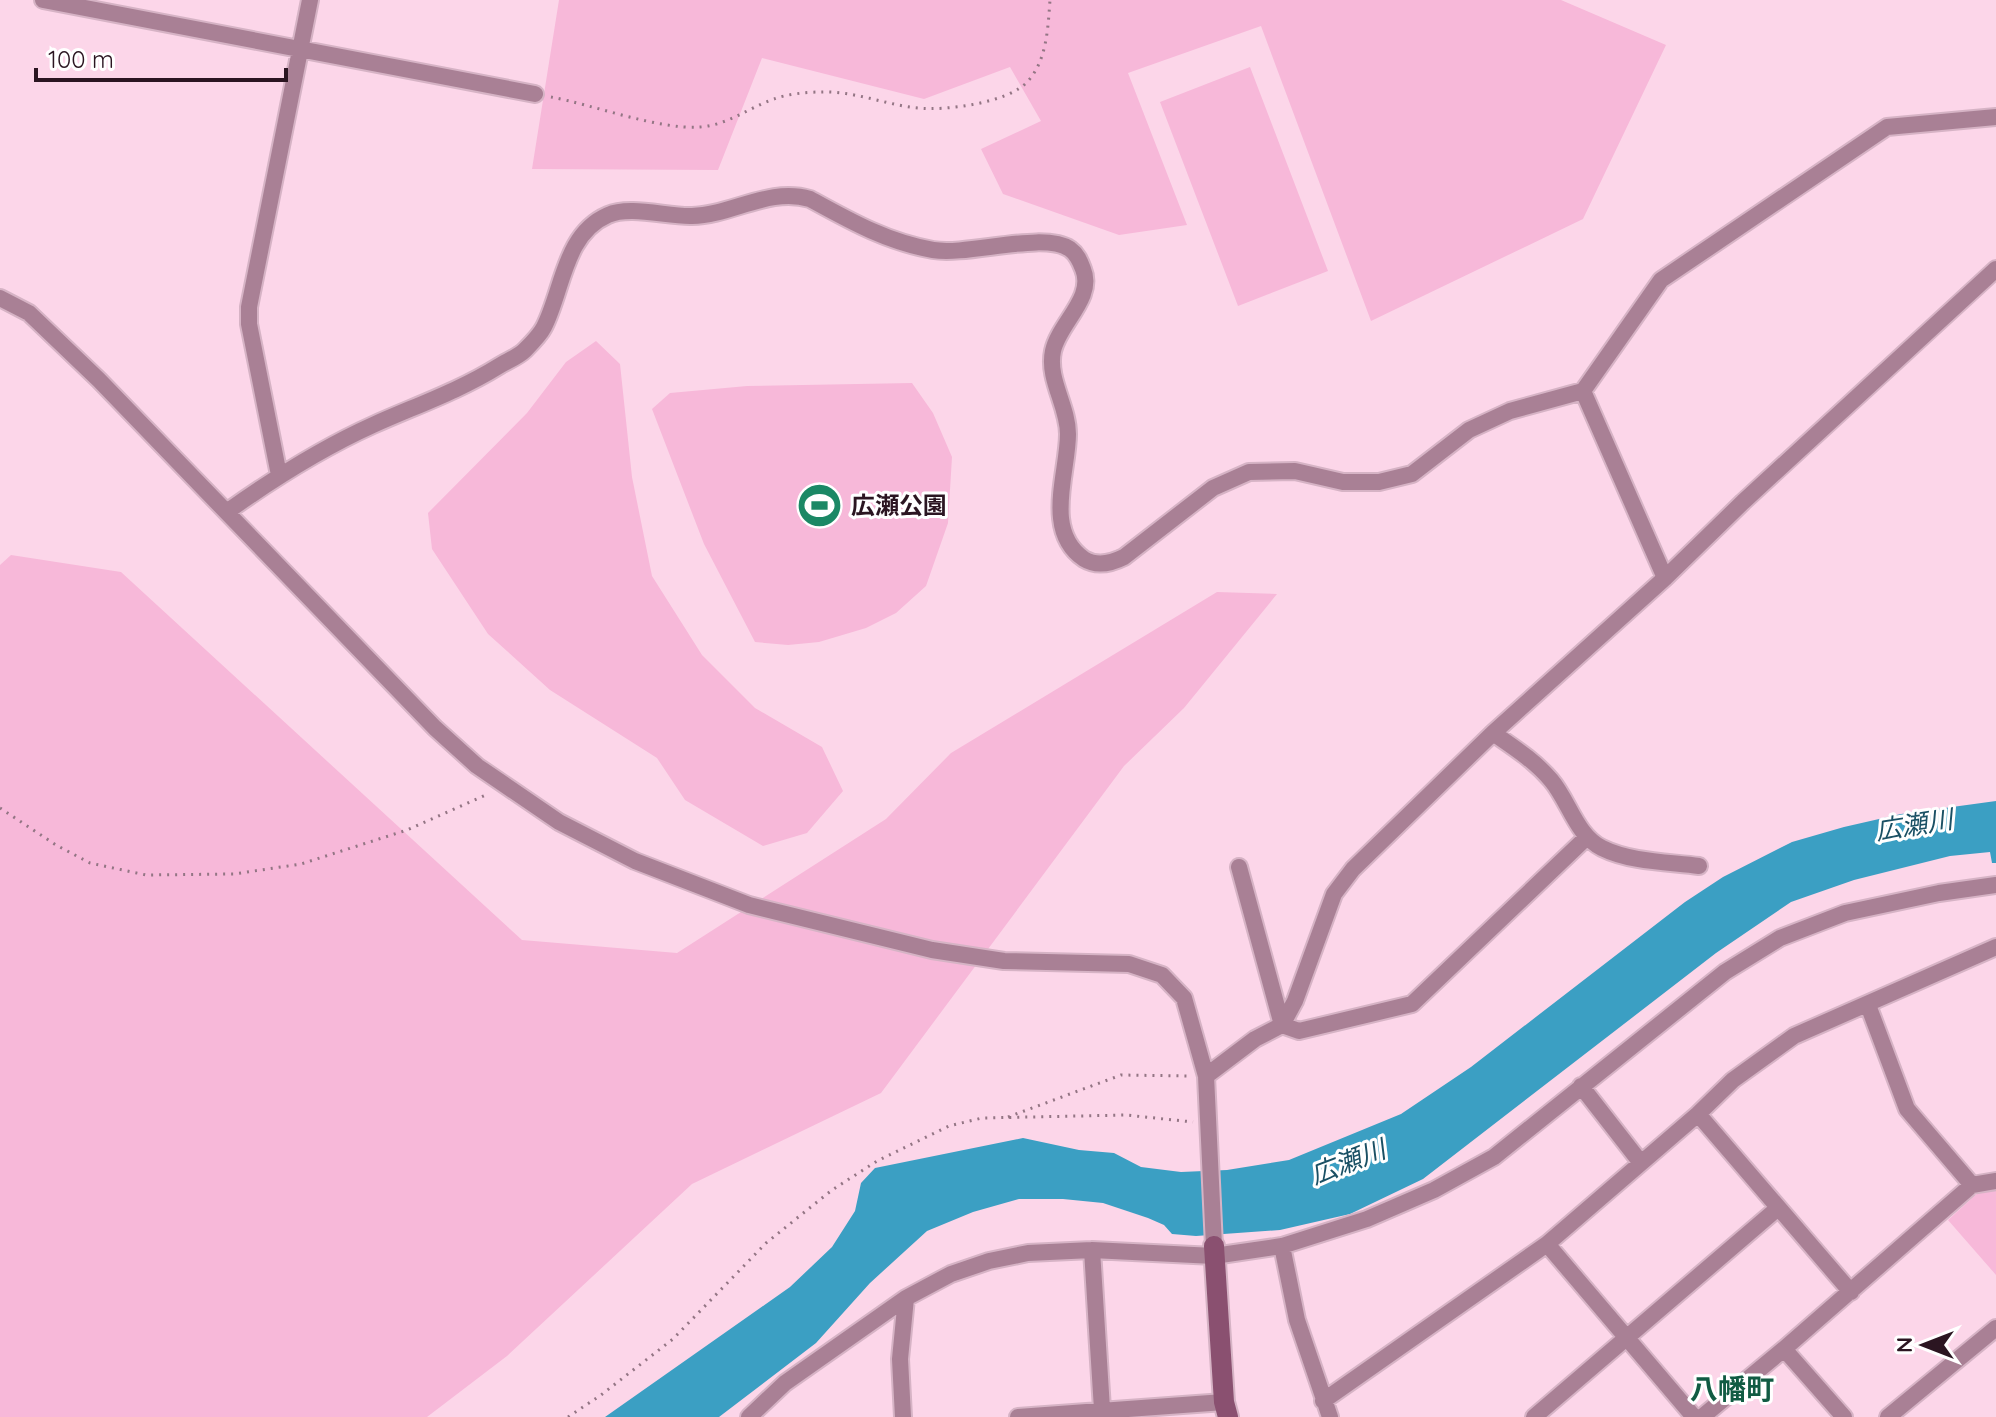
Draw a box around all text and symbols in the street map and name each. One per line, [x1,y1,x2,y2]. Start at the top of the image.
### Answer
scale bar [36,32,286,82]
text: 100 m [48,44,114,74]
sports icon: 広瀬公園 [796,482,844,530]
place label: 広瀬公園 [851,490,947,520]
water label: 広瀬川 [1873,802,1958,847]
water label: 広瀬川 [1305,1131,1393,1191]
north arrow [1884,1305,1964,1385]
text: N [1890,1337,1918,1353]
district label: 八幡町 [1690,1371,1774,1406]

